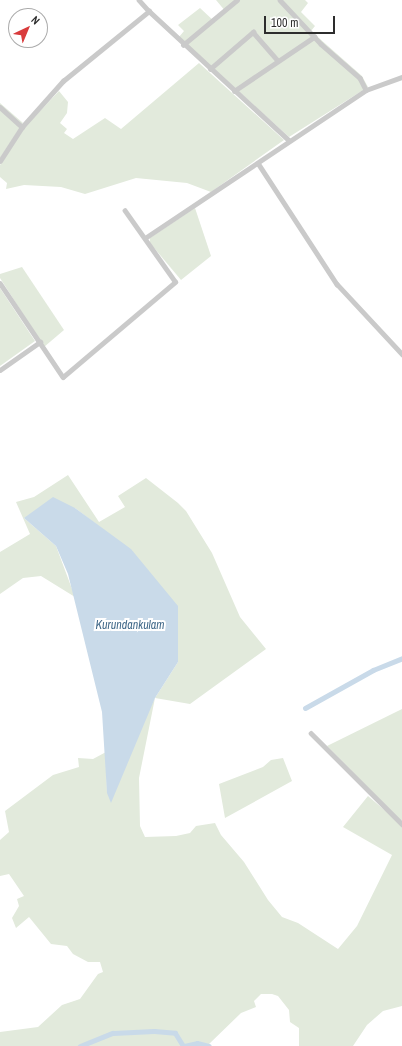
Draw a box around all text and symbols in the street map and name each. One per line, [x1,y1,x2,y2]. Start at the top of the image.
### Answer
north arrow [8,8,48,48]
scale bar [266,8,337,34]
text: N [28,13,43,27]
text: 100 m [271,15,298,31]
water label: Kurundankulam [96,619,164,633]

